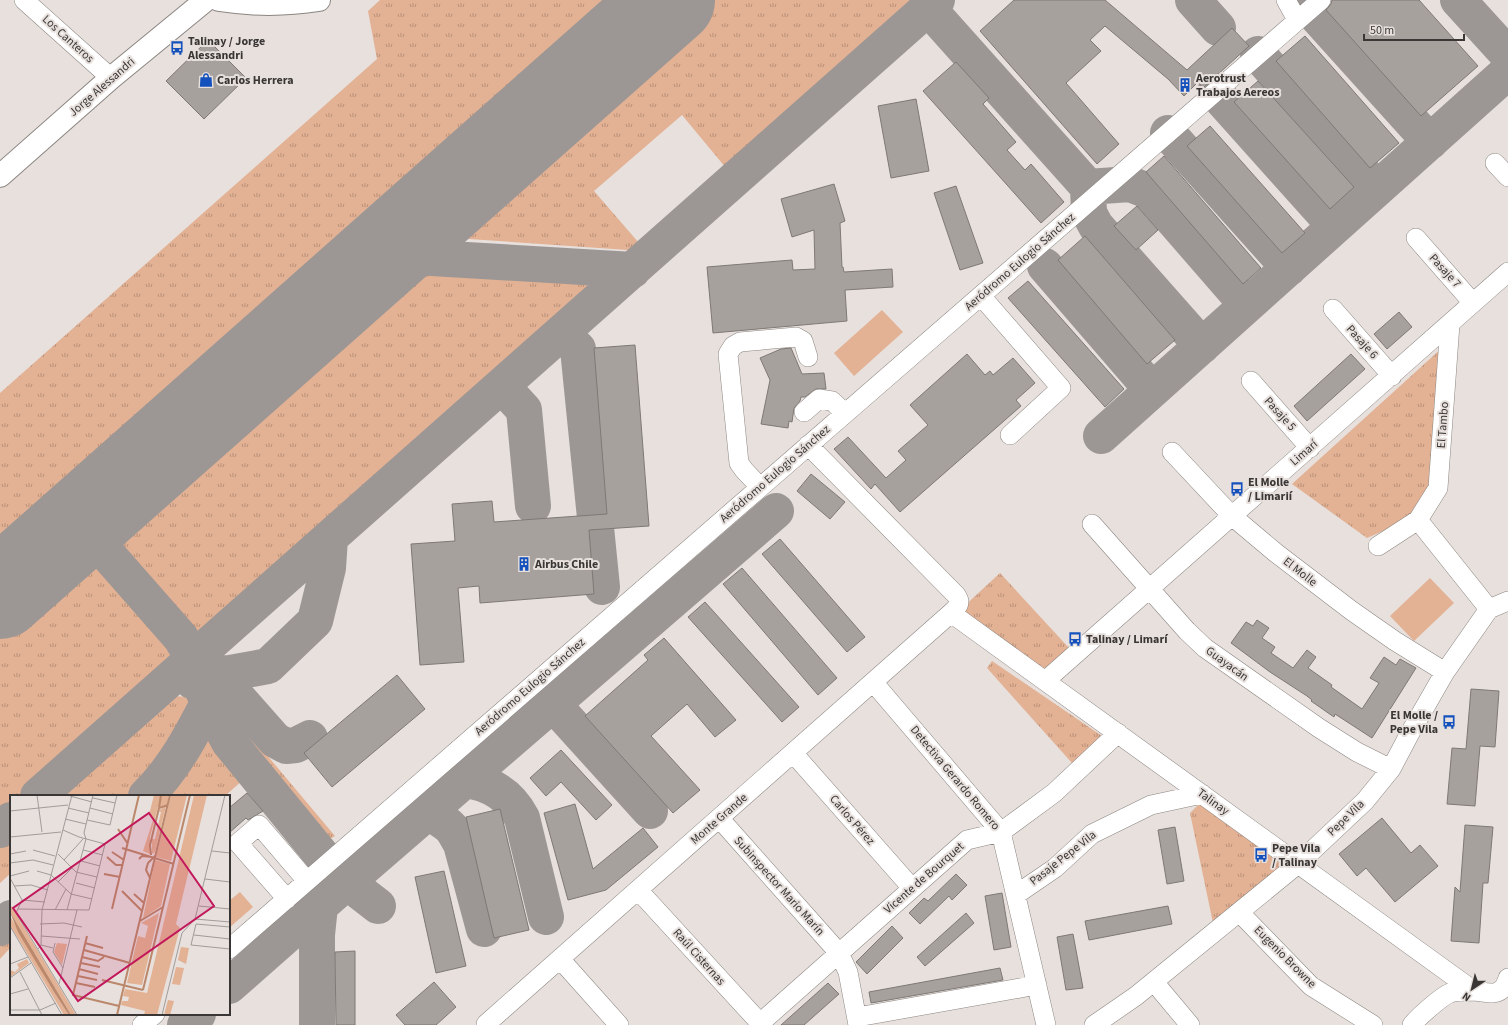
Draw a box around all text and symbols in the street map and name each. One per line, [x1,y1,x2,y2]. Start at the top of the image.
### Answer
street label: Los Canteros [38,11,98,67]
scale bar [1364,16,1464,42]
text: 50 m [1370,22,1394,39]
place label: Talinay / Jorge Alessandri [187,33,265,64]
bus stop icon: Talinay / Jorge Alessandri [169,40,185,56]
street label: Jorge Alessandri [65,53,139,120]
place label: Aerotrust Trabajos Aereos [1195,70,1280,101]
shop icon: Carlos Herrera [198,72,214,88]
place label: Carlos Herrera [217,72,294,89]
building icon: Aerotrust Trabajos Aereos [1177,77,1193,93]
street label: Aeródromo Eulogio Sánchez [961,209,1079,315]
street label: Pasaje 7 [1425,250,1465,292]
street label: Pasaje 6 [1342,321,1382,363]
street label: Pasaje 5 [1260,393,1300,435]
street label: El Tambo [1433,401,1453,449]
street label: Aeródromo Eulogio Sánchez [716,421,834,527]
street label: Limarí [1286,435,1322,470]
place label: El Molle / Limarií [1248,474,1293,505]
bus stop icon: El Molle / Limarií [1229,481,1245,497]
street label: El Molle [1279,553,1321,591]
building icon: Airbus Chile [516,556,532,572]
place label: Airbus Chile [534,556,598,573]
bus stop icon: Talinay / Limarí [1067,631,1083,647]
place label: Talinay / Limarí [1086,631,1168,648]
street label: Aeródromo Eulogio Sánchez [471,634,589,740]
street label: Guayacán [1202,643,1252,685]
place label: El Molle / Pepe Vila [1390,707,1438,738]
bus stop icon: El Molle / Pepe Vila [1441,714,1457,730]
street label: Detectiva Gerardo Romero [906,722,1004,834]
street label: Talinay [1194,785,1233,820]
street label: Monte Grande [687,789,751,849]
street label: Carlos Pérez [825,791,879,849]
inset map [10,795,230,1015]
street label: Pepe Vila [1324,796,1368,840]
street label: Pasaje Pepe Vila [1026,827,1100,889]
street label: Subinspector Mario Marín [730,833,828,939]
street label: Vicente de Bourquet [880,838,968,918]
place label: Pepe Vila / Talinay [1272,840,1320,871]
bus stop icon: Pepe Vila / Talinay [1253,847,1269,863]
street label: Eugenio Browne [1250,922,1320,992]
street label: Raúl Cisternas [669,925,729,989]
north arrow [1452,969,1492,1009]
text: N [1459,989,1474,1005]

